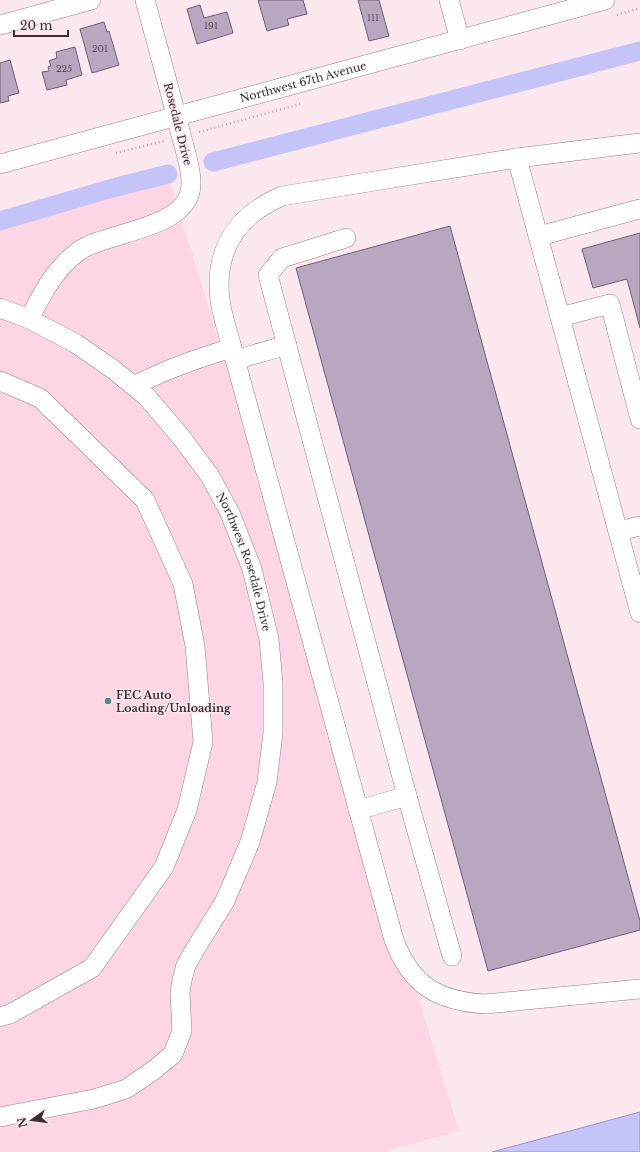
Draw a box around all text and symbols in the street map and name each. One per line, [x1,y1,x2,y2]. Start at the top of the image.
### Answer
scale bar [14,12,68,38]
house number: 111 [367,12,379,23]
text: 20 m [20,18,52,33]
house number: 191 [204,20,218,31]
house number: 201 [92,43,108,54]
street label: Northwest 67th Avenue [238,58,368,105]
house number: 225 [56,63,72,74]
street label: Rosedale Drive [161,81,195,167]
street label: Northwest Rosedale Drive [213,490,274,633]
place label: FEC Auto Loading/Unloading [116,688,231,715]
marker: FEC Auto Loading/Unloading [103,696,113,706]
north arrow [12,1100,52,1140]
text: N [14,1115,30,1129]

